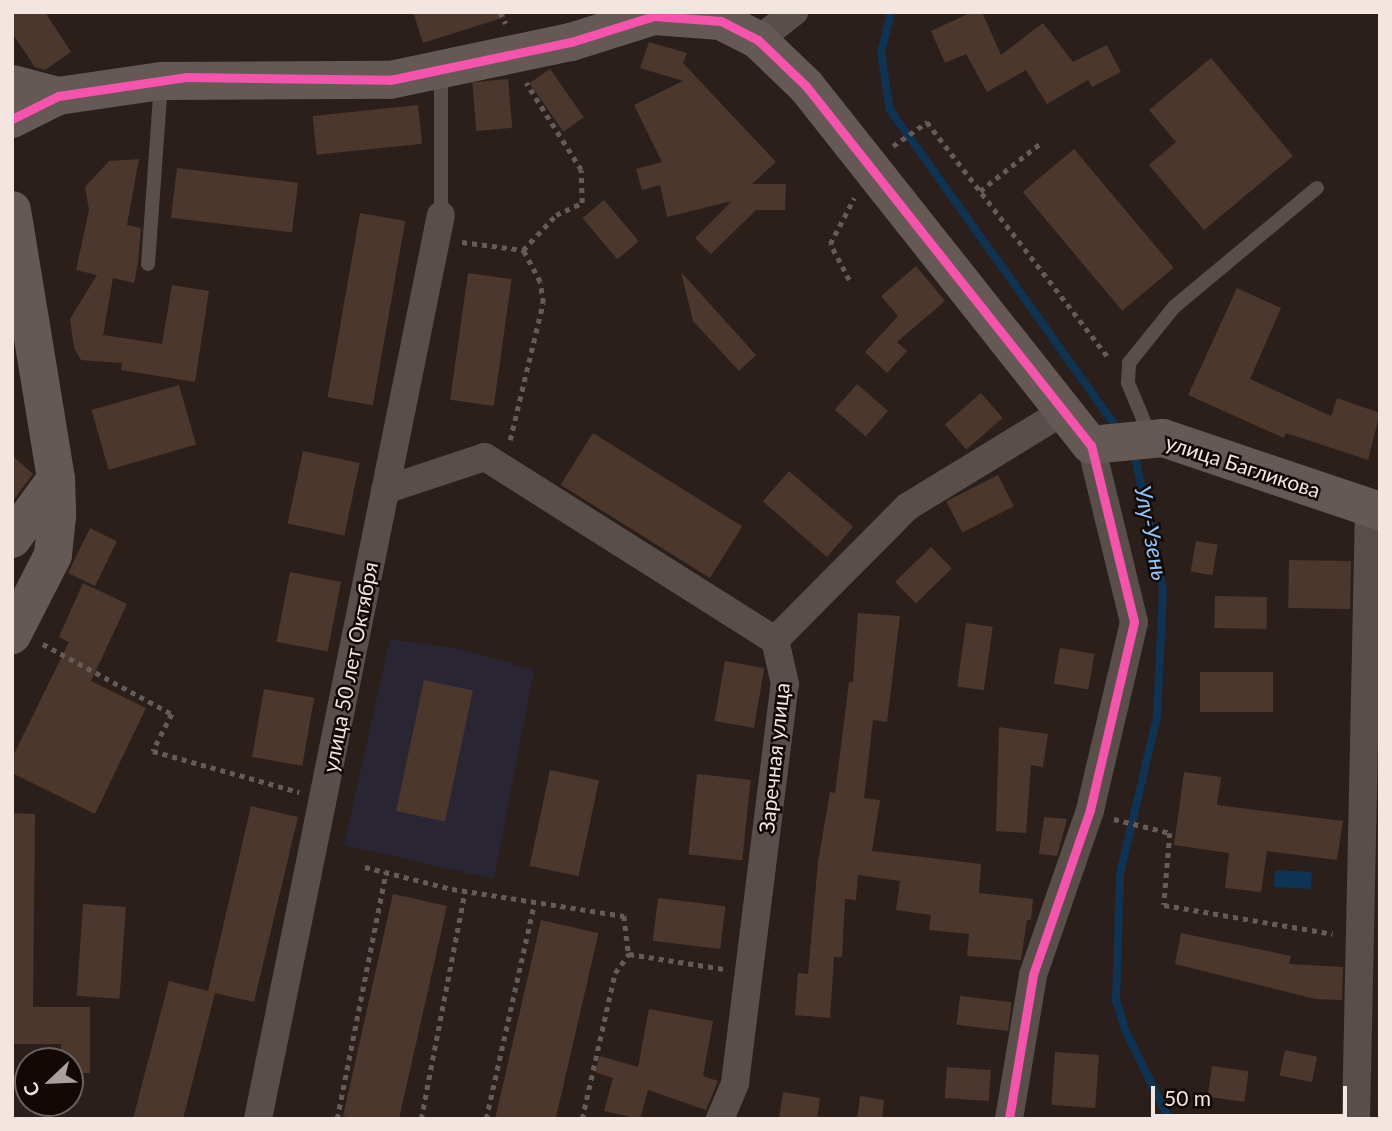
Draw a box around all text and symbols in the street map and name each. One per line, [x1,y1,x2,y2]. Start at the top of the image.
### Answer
street label: улица Багликова [1162,429,1324,503]
water label: Улу-Узень [1129,483,1175,583]
street label: улица 50 лет Октября [317,560,383,774]
street label: Заречная улица [754,681,794,835]
north arrow [14,1047,84,1117]
scale bar [1154,1072,1350,1116]
text: С [18,1079,44,1100]
text: 50 m [1164,1085,1211,1110]

